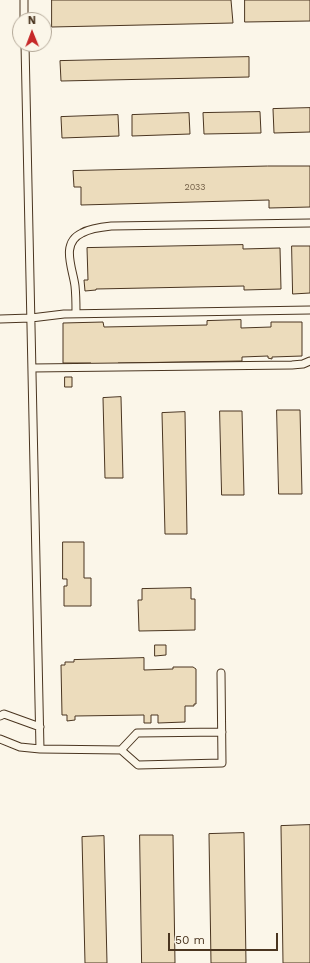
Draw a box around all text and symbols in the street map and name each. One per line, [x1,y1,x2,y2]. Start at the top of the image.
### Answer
north arrow [12,12,52,52]
text: N [28,14,36,27]
house number: 2033 [184,182,206,192]
scale bar [170,925,280,951]
text: 50 m [175,933,205,947]

